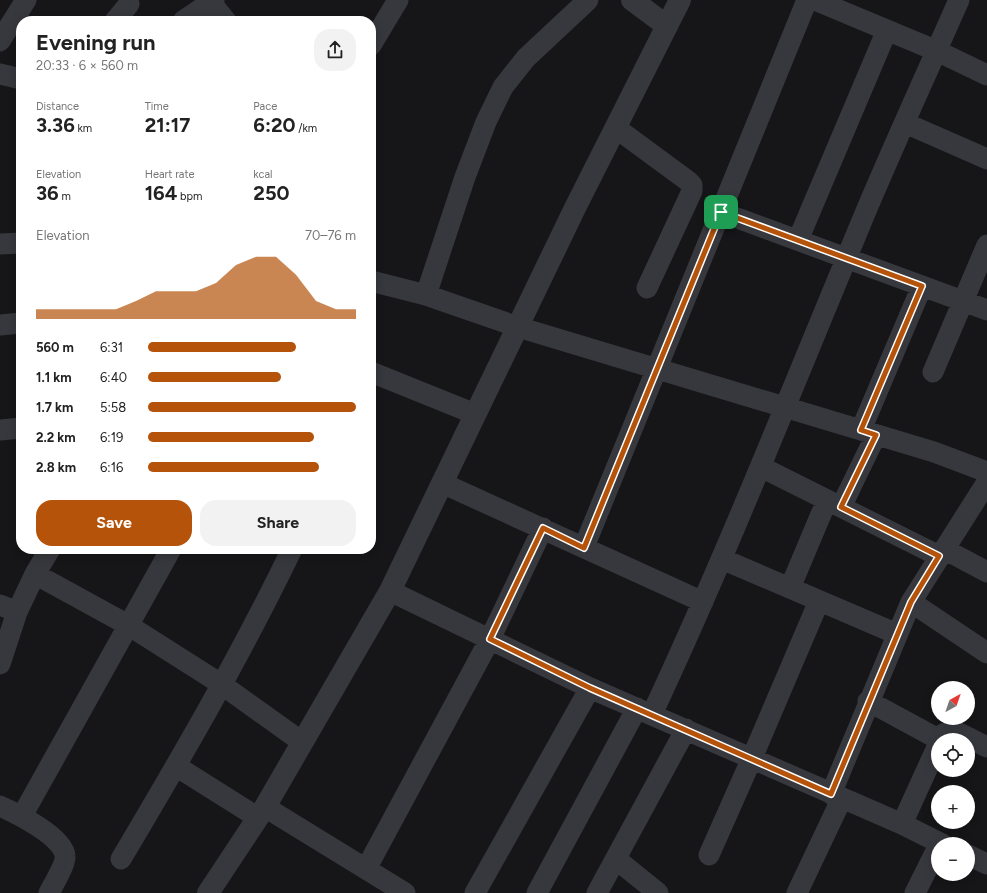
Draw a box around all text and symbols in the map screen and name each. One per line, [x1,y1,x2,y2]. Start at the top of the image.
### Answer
text: Evening run [36,29,156,56]
button: share [314,29,356,71]
text: 20:33 · 6 × 560 m [36,58,138,73]
text: Distance [36,100,79,113]
text: Time [145,100,169,113]
text: Pace [253,100,277,113]
text: 3.36 [36,113,75,137]
text: 21:17 [145,113,190,137]
text: 6:20 [253,113,296,137]
text: km [75,122,92,135]
text: /km [296,122,317,135]
text: Elevation [36,168,81,181]
text: Heart rate [145,168,195,181]
text: kcal [253,168,273,181]
text: 36 [36,181,59,205]
text: 164 [145,181,177,205]
text: 250 [253,181,290,205]
text: m [59,190,71,203]
text: bpm [177,190,202,203]
pin [704,195,738,229]
icon: arrive [710,201,732,223]
text: Elevation [36,228,89,243]
text: 70–76 m [305,228,356,243]
text: 560 m [36,340,74,355]
text: 6:31 [100,340,123,355]
text: 1.1 km [36,370,72,385]
text: 6:40 [100,370,127,385]
text: 1.7 km [36,400,73,415]
text: 5:58 [100,400,126,415]
text: 2.2 km [36,430,76,445]
text: 6:19 [100,430,123,445]
text: 2.8 km [36,460,76,475]
text: 6:16 [100,460,123,475]
button: Save [36,500,192,546]
button: Share [200,500,356,546]
north arrow [931,681,975,725]
map controls [931,681,975,881]
button: locate [931,733,975,777]
button: + [931,785,975,829]
button: − [931,837,975,881]

